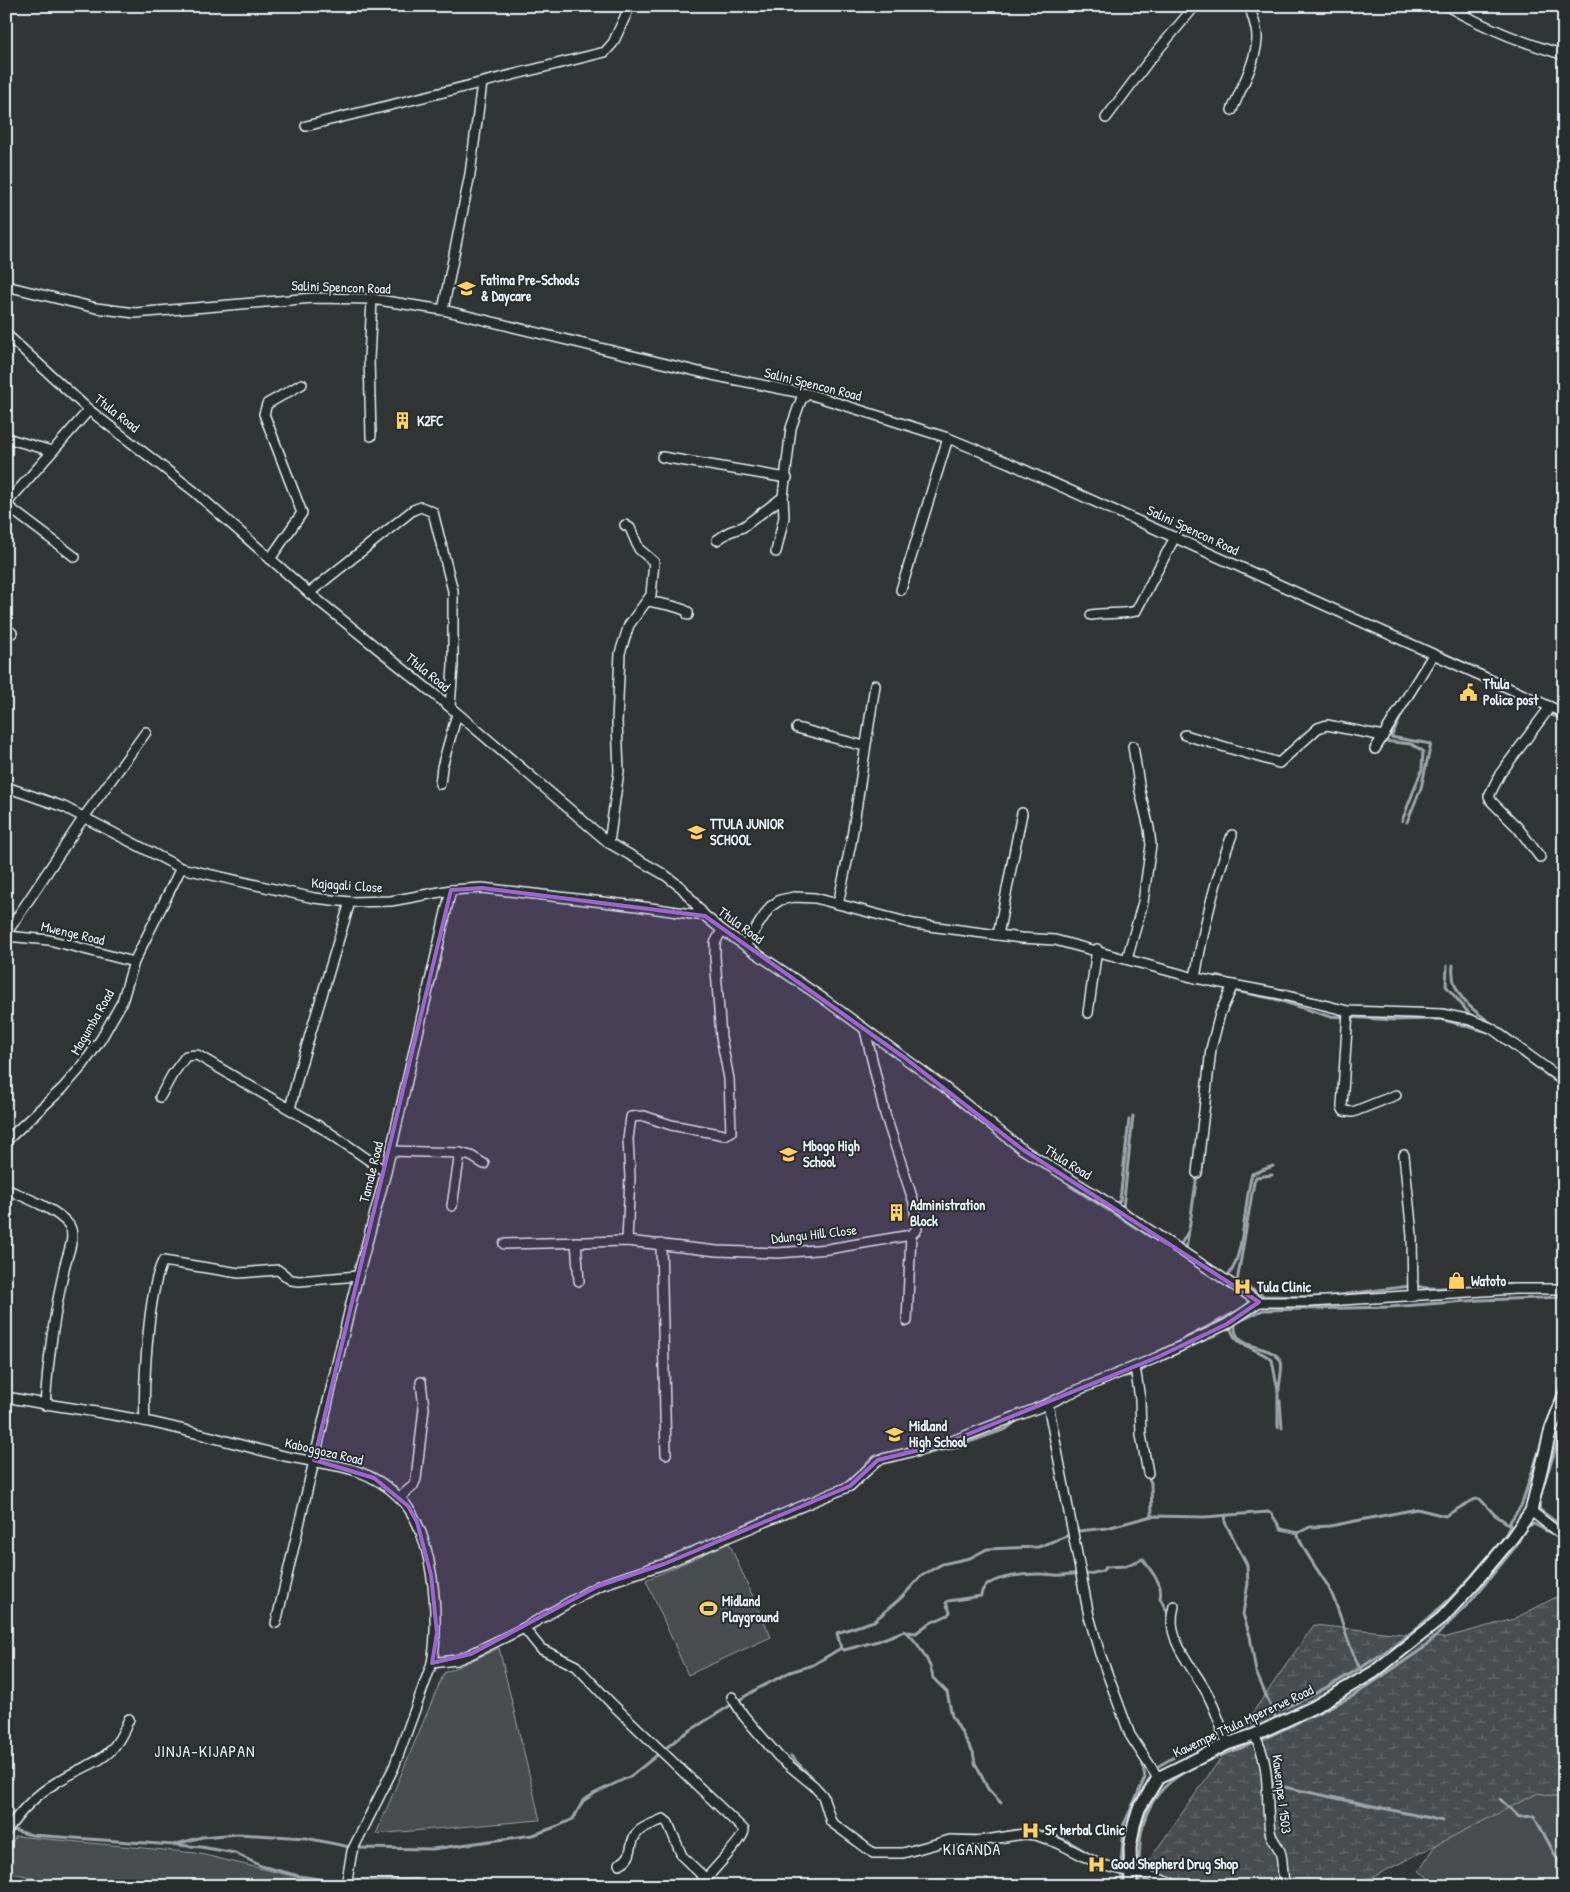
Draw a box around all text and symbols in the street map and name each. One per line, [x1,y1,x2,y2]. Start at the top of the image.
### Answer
place label: Fatima Pre-Schools & Daycare [480,270,580,307]
street label: Salini Spencon Road [291,275,392,299]
school or university icon: Fatima Pre-Schools & Daycare [457,278,477,298]
street label: Salini Spencon Road [762,362,864,406]
street label: Ttula Road [91,389,144,437]
building icon: K2FC [393,411,413,431]
place label: K2FC [417,411,444,430]
street label: Salini Spencon Road [1144,500,1243,560]
street label: Ttula Road [402,648,455,696]
place label: Ttula Police post [1482,674,1539,711]
public building icon: Ttula Police post [1459,682,1479,702]
place label: TTULA JUNIOR SCHOOL [709,814,784,849]
school or university icon: TTULA JUNIOR SCHOOL [686,822,706,842]
street label: Kajagali Close [311,873,384,897]
street label: Ttula Road [715,902,768,948]
street label: Mwenge Road [39,916,107,950]
street label: Magumba Road [65,985,119,1058]
place label: Mbogo High School [803,1136,860,1171]
street label: Tamale Road [354,1139,387,1205]
street label: Ttula Road [1041,1140,1096,1184]
school or university icon: Mbogo High School [779,1144,799,1164]
place label: Administration Block [910,1195,985,1230]
building icon: Administration Block [886,1203,906,1223]
street label: Ddungu Hill Close [770,1220,858,1248]
shop icon: Watoto [1447,1271,1467,1291]
place label: Watoto [1471,1271,1506,1290]
hospital icon: Tula Clinic [1233,1277,1253,1297]
place label: Tula Clinic [1256,1277,1312,1296]
place label: Midland High School [909,1416,967,1453]
school or university icon: Midland High School [885,1424,905,1444]
street label: Kaboggoza Road [283,1432,366,1470]
place label: Midland Playground [722,1591,779,1628]
sports icon: Midland Playground [698,1599,718,1619]
street label: Kawempe Ttula Mpererwe Road [1169,1679,1317,1762]
district label: JINJA-KIJAPAN [154,1740,256,1762]
street label: Kawempe I 1503 [1267,1753,1297,1835]
hospital icon: Sr herbal Clinic [1021,1820,1041,1840]
place label: Sr herbal Clinic [1045,1820,1125,1839]
district label: KIGANDA [943,1838,1001,1860]
hospital icon: Good Shepherd Drug Shop [1087,1854,1107,1874]
place label: Good Shepherd Drug Shop [1111,1854,1239,1875]

